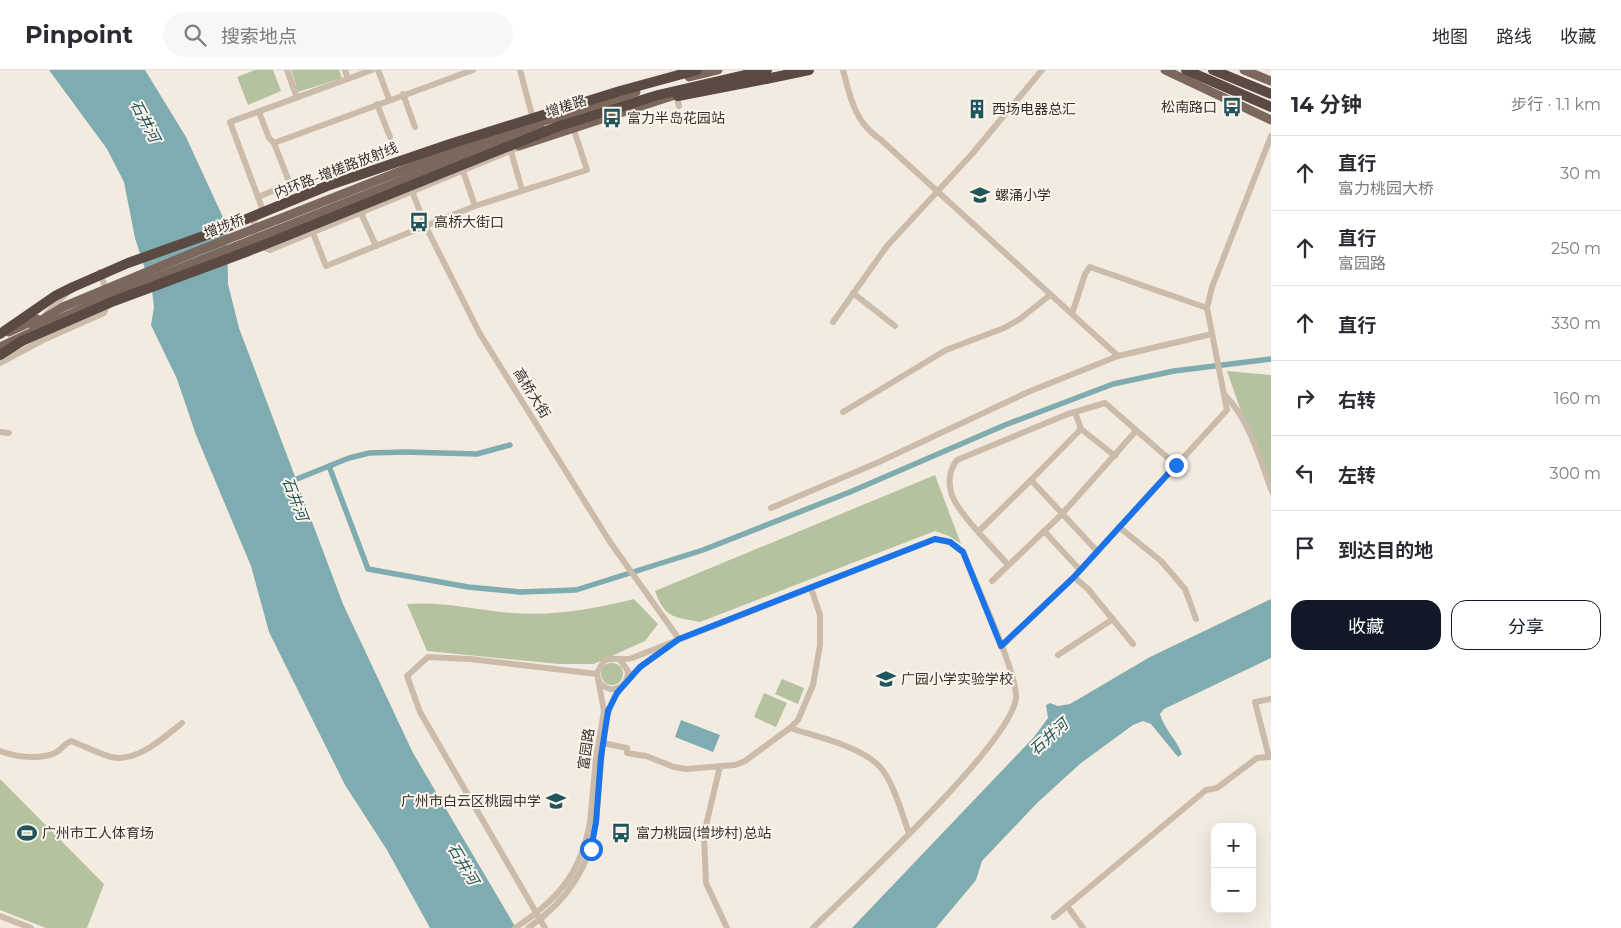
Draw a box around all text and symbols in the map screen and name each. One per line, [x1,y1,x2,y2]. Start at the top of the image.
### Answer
search box [163,12,513,57]
text: Pinpoint [25,20,133,49]
icon: search [181,21,209,49]
text: 搜索地点 [221,25,297,48]
text: 地图 [1432,26,1468,48]
text: 路线 [1496,26,1532,48]
text: 收藏 [1560,26,1596,48]
street label: 增槎路 [543,91,589,121]
text: 14 分钟 [1291,92,1362,117]
text: 步行 · 1.1 km [1511,95,1601,114]
water label: 石井河 [126,96,166,148]
bus stop icon: 松南路口 [1221,96,1243,118]
building icon: 西场电器总汇 [966,98,988,120]
place label: 松南路口 [1161,98,1217,116]
place label: 西场电器总汇 [992,100,1076,118]
bus stop icon: 富力半岛花园站 [601,107,623,129]
place label: 富力半岛花园站 [627,109,725,127]
street label: 内环路-增槎路放射线 [271,138,401,202]
text: 直行 [1338,152,1376,175]
icon: ahead [1291,159,1319,187]
text: 30 m [1560,164,1601,183]
text: 富力桃园大桥 [1338,179,1434,198]
school or university icon: 螺涌小学 [969,184,991,206]
place label: 螺涌小学 [995,186,1051,204]
street label: 增埗桥 [201,210,247,242]
bus stop icon: 高桥大街口 [408,211,430,233]
place label: 高桥大街口 [434,213,504,231]
text: 直行 [1338,227,1376,250]
icon: ahead [1291,234,1319,262]
text: 250 m [1551,239,1601,258]
text: 富园路 [1338,254,1386,273]
icon: ahead [1291,309,1319,337]
text: 直行 [1338,314,1376,337]
text: 330 m [1551,314,1601,333]
street label: 高桥大街 [510,364,554,422]
icon: right [1291,384,1319,412]
text: 右转 [1338,389,1376,412]
text: 160 m [1554,389,1601,408]
route end [1165,454,1188,477]
icon: left [1291,459,1319,487]
text: 左转 [1338,464,1376,487]
text: 300 m [1550,464,1601,483]
water label: 石井河 [279,474,313,526]
icon: arrive [1291,534,1319,562]
text: 到达目的地 [1338,539,1433,562]
button: 收藏 [1291,600,1441,650]
button: 分享 [1451,600,1601,650]
school or university icon: 广园小学实验学校 [875,668,897,690]
place label: 广园小学实验学校 [901,670,1013,688]
water label: 石井河 [1026,713,1074,759]
street label: 富园路 [574,727,598,771]
school or university icon: 广州市白云区桃园中学 [545,790,567,812]
place label: 广州市白云区桃园中学 [401,792,541,810]
sports icon: 广州市工人体育场 [16,822,38,844]
bus stop icon: 富力桃园(增埗村)总站 [610,822,632,844]
map controls [1211,823,1256,913]
button: + [1211,823,1256,868]
place label: 广州市工人体育场 [42,824,154,842]
place label: 富力桃园(增埗村)总站 [636,824,771,842]
route start [580,838,603,861]
water label: 石井河 [444,840,485,890]
button: − [1211,868,1256,913]

